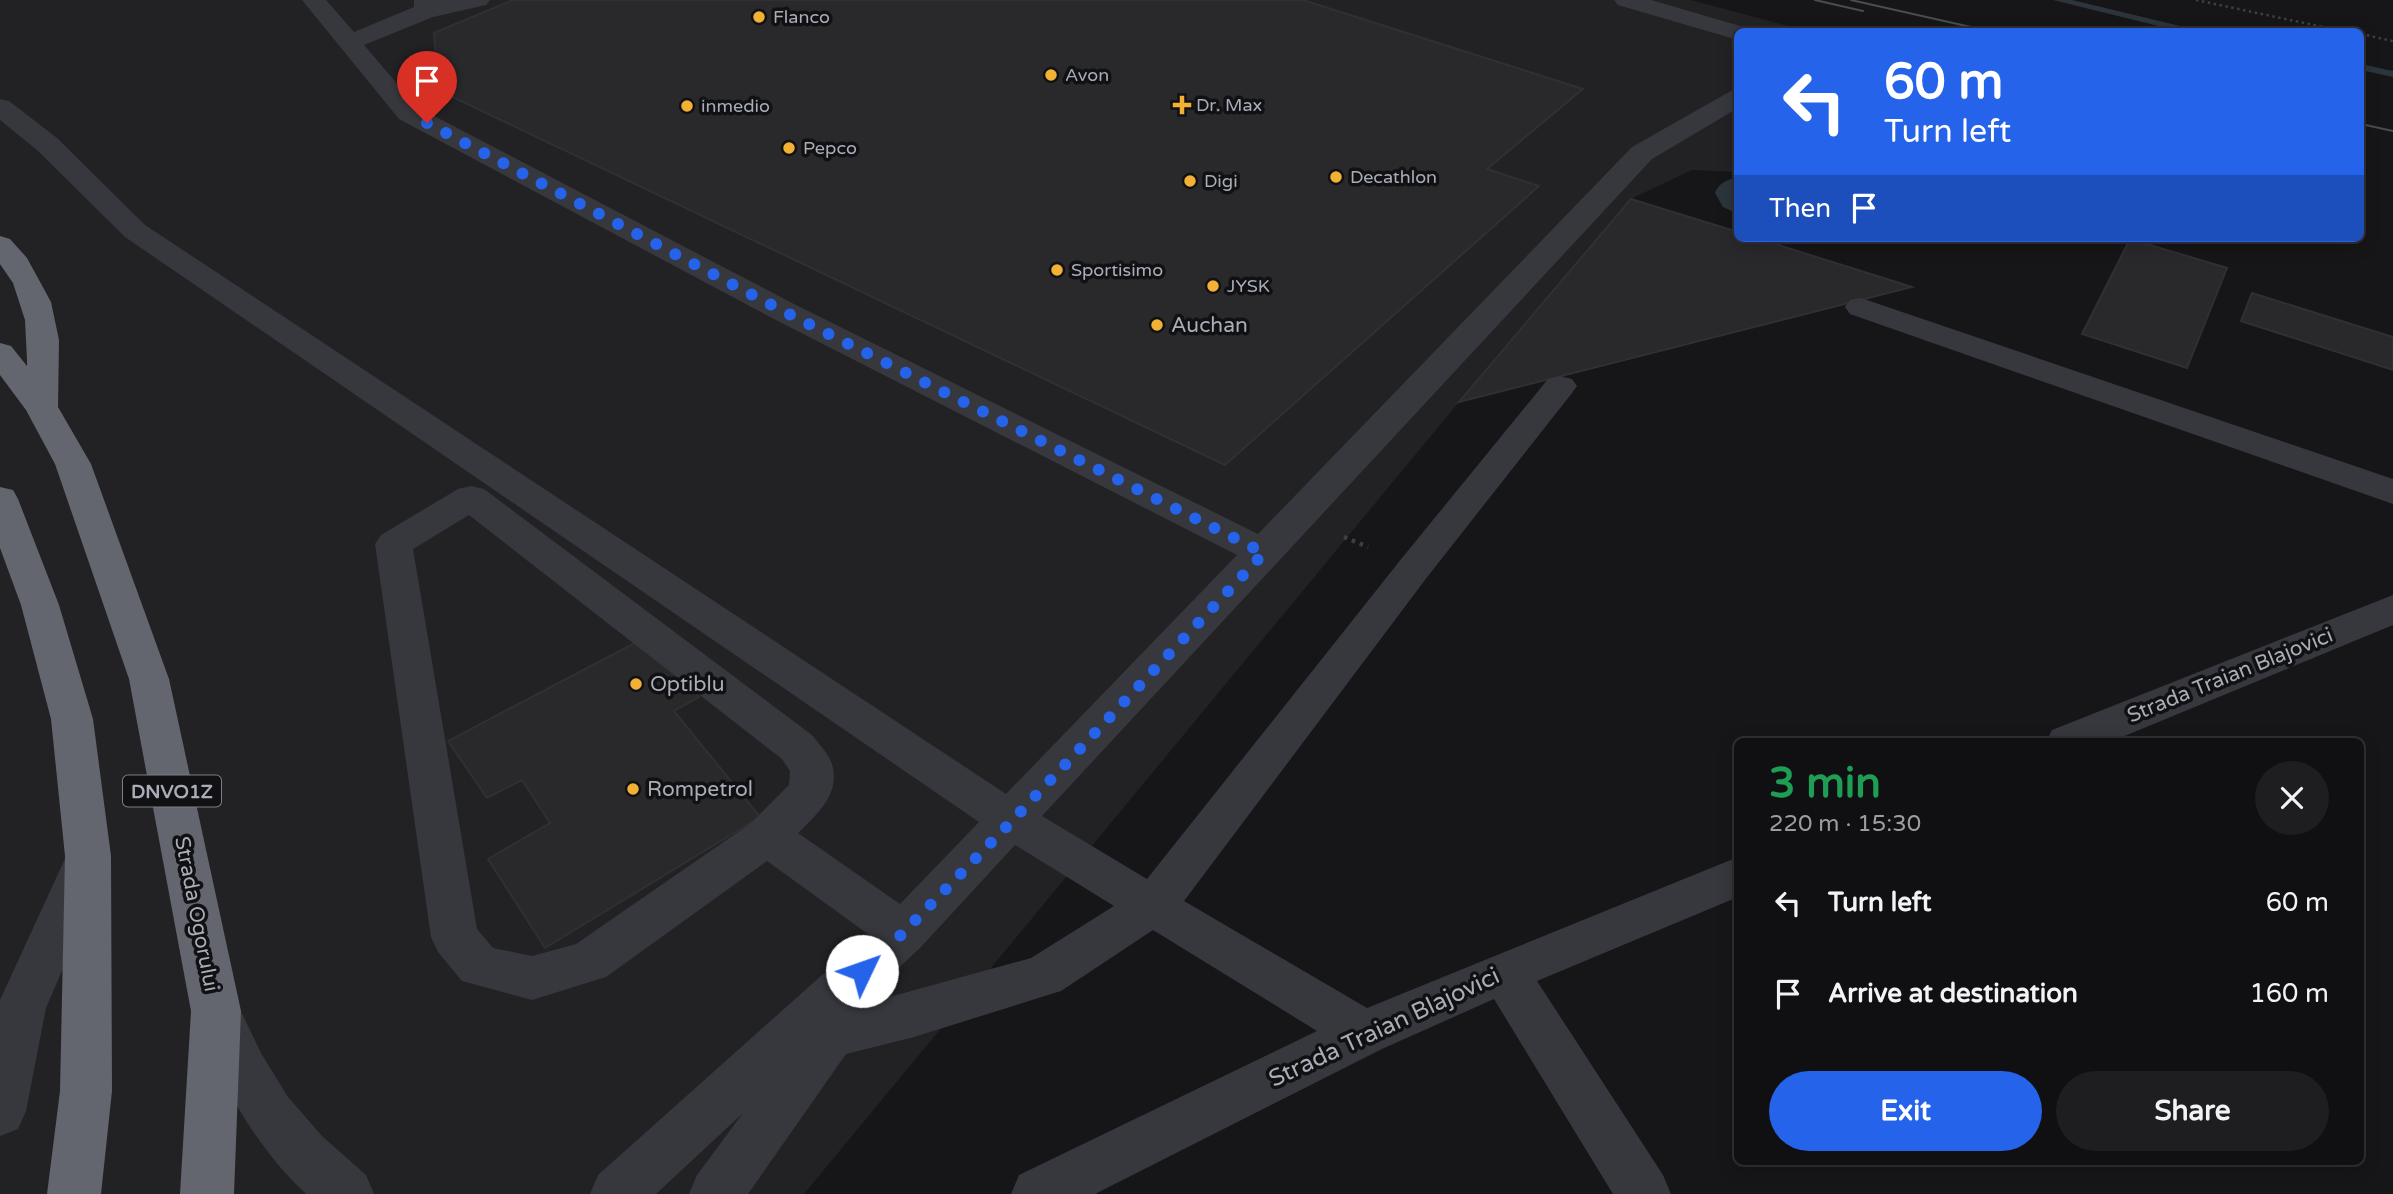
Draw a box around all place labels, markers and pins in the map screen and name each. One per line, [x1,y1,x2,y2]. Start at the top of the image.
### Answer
place label: Flanco [773,6,830,28]
marker: Flanco [751,9,767,25]
pin [397,51,457,123]
place label: Avon [1065,64,1109,86]
marker: Avon [1043,67,1059,83]
place label: Dr. Max [1196,94,1262,116]
place label: inmedio [701,95,770,117]
marker: Dr. Max [1174,97,1190,113]
marker: inmedio [679,98,695,114]
place label: Pepco [803,137,857,159]
marker: Pepco [781,140,797,156]
place label: Decathlon [1350,166,1437,188]
marker: Decathlon [1328,169,1344,185]
place label: Digi [1204,170,1238,192]
marker: Digi [1182,173,1198,189]
place label: Sportisimo [1071,259,1163,281]
marker: Sportisimo [1049,262,1065,278]
place label: JYSK [1227,275,1270,297]
marker: JYSK [1205,278,1221,294]
place label: Auchan [1171,313,1248,338]
marker: Auchan [1149,317,1165,333]
place label: Optiblu [650,672,725,697]
marker: Optiblu [628,676,644,692]
place label: Rompetrol [647,777,753,802]
marker: Rompetrol [625,781,641,797]

